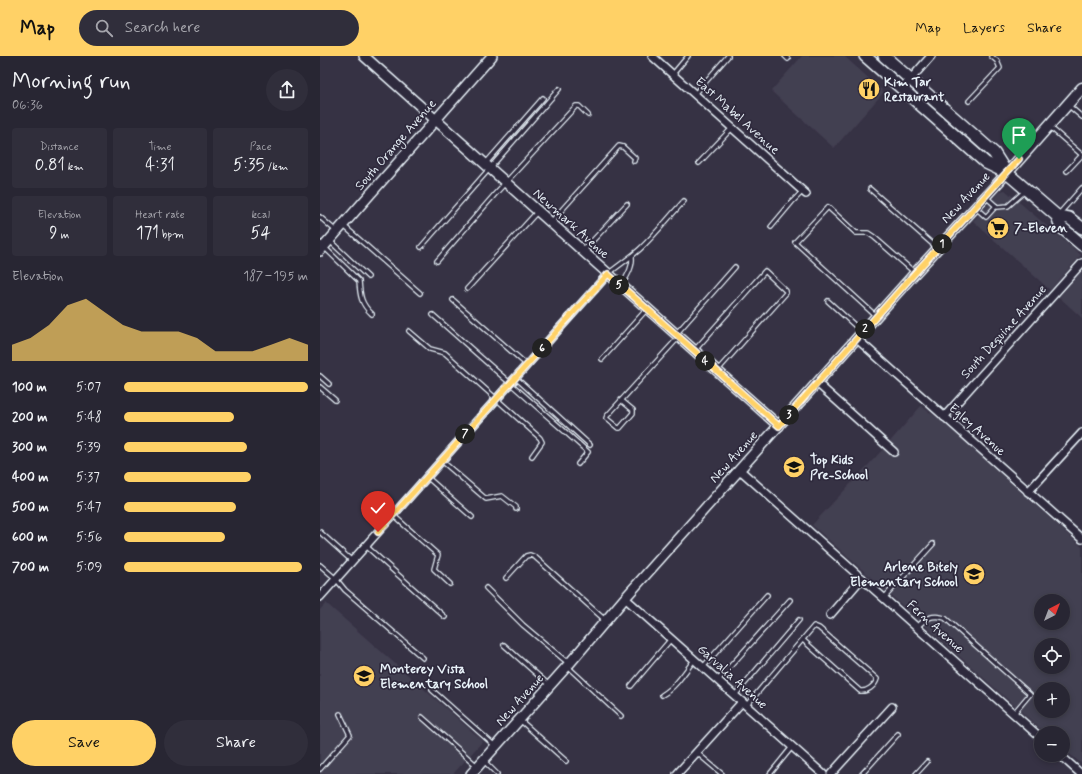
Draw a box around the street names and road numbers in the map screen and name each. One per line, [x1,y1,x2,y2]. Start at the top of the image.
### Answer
street label: East Mabel Avenue [691,73,783,159]
street label: South Orange Avenue [352,96,441,195]
street label: New Avenue [938,168,994,227]
street label: Newmark Avenue [529,185,613,263]
street label: South Dequine Avenue [957,281,1051,383]
street label: Egley Avenue [945,400,1009,460]
street label: New Avenue [706,427,762,487]
street label: Fern Avenue [903,597,967,657]
street label: Garvalia Avenue [693,641,771,713]
street label: New Avenue [492,670,548,730]

